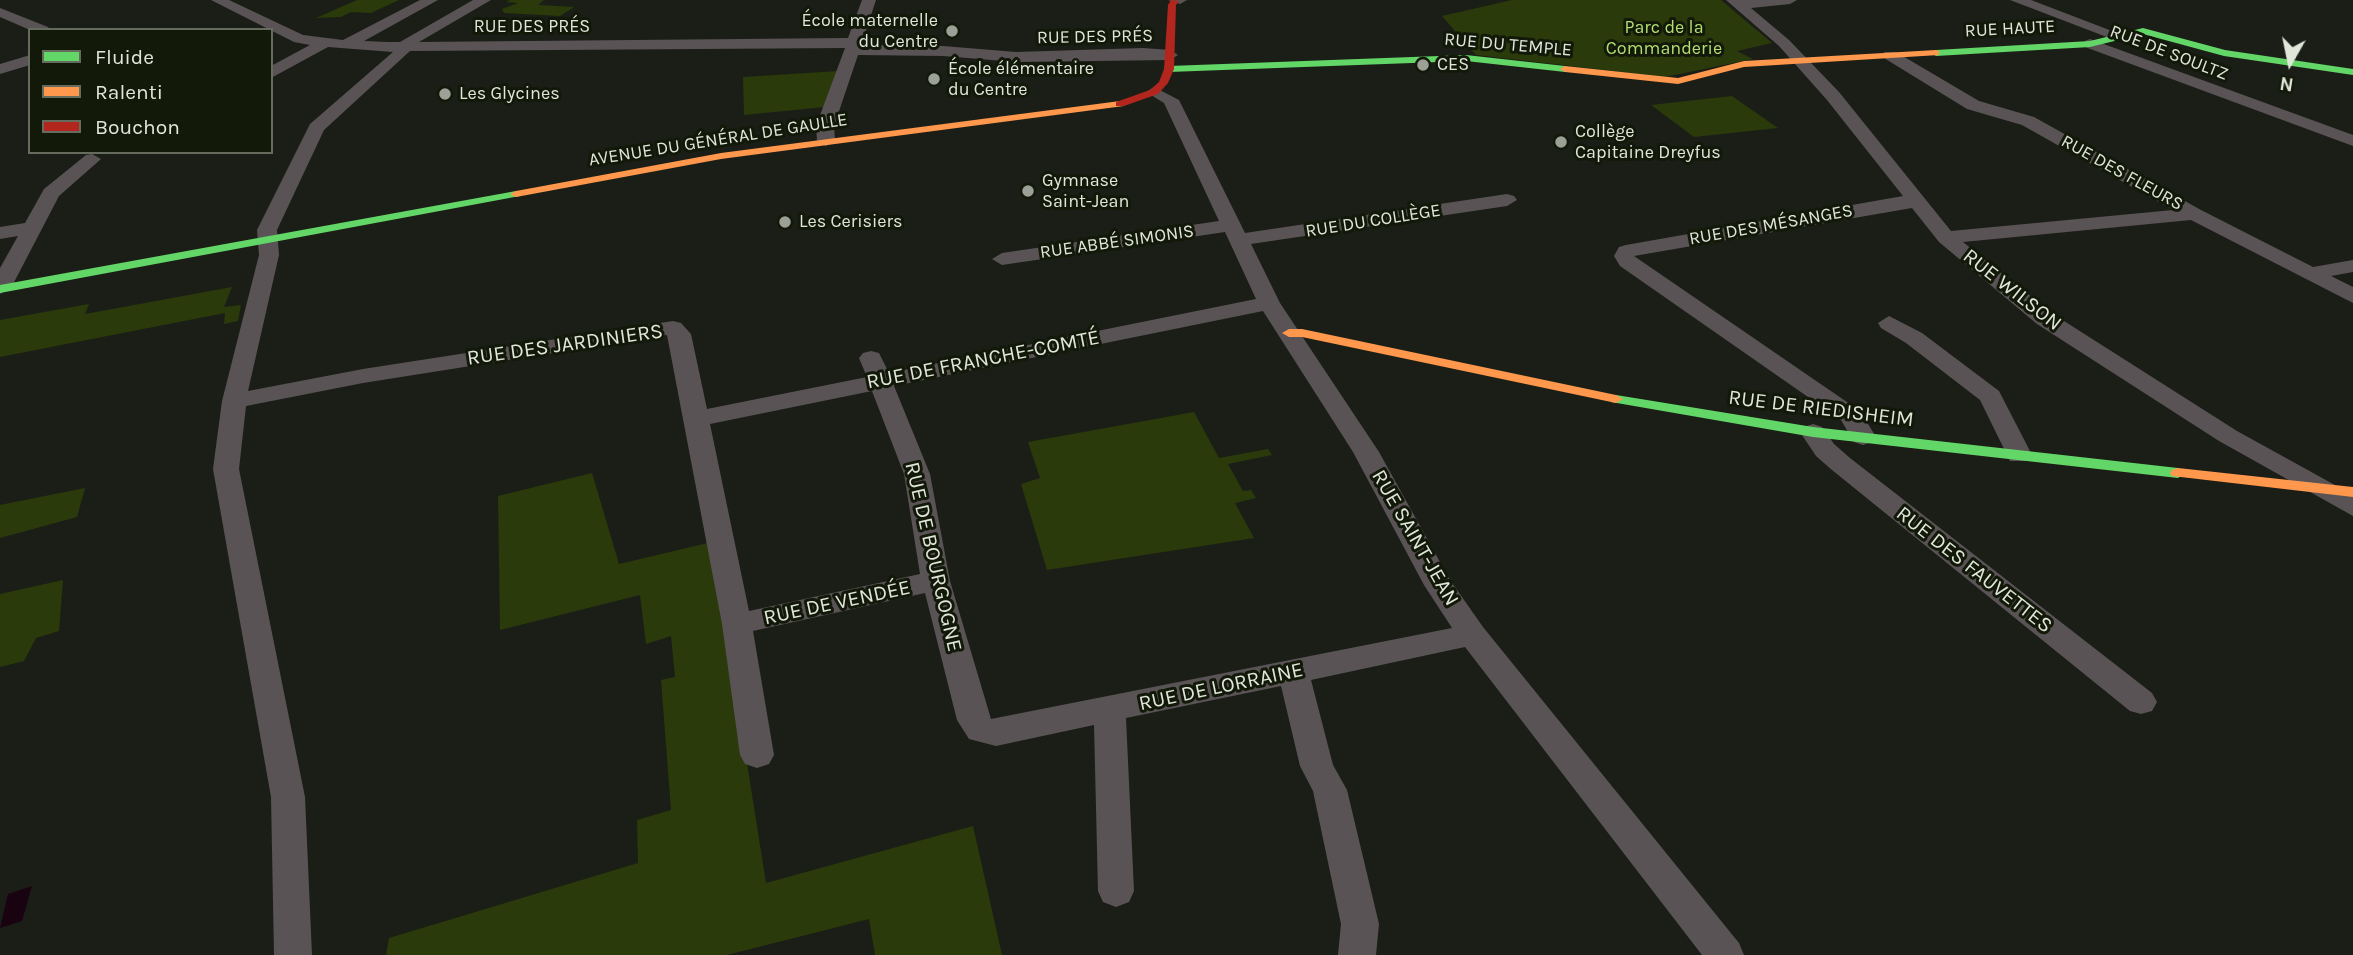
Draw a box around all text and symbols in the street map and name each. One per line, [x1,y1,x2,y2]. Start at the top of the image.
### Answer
place label: École maternelle du Centre [802,10,938,52]
street label: RUE DES PRÉS [474,16,590,38]
street label: RUE HAUTE [1964,16,2056,42]
park label: Parc de la Commanderie [1606,17,1722,60]
street label: RUE DE SOULTZ [2107,21,2231,85]
marker: École maternelle du Centre [944,23,960,39]
street label: RUE DES PRÉS [1037,25,1153,49]
legend [28,28,273,154]
north arrow [2255,28,2325,98]
street label: RUE DU TEMPLE [1443,29,1573,61]
text: Fluide [95,45,154,69]
place label: CES [1437,54,1469,76]
marker: CES [1415,57,1431,73]
place label: École élémentaire du Centre [948,58,1094,100]
marker: École élémentaire du Centre [926,71,942,87]
text: N [2278,72,2295,96]
text: Ralenti [95,80,163,104]
place label: Les Glycines [459,83,560,105]
marker: Les Glycines [437,86,453,102]
street label: AVENUE DU GÉNÉRAL DE GAULLE [587,109,849,171]
text: Bouchon [95,115,180,139]
place label: Collège Capitaine Dreyfus [1575,121,1721,164]
street label: RUE DES FLEURS [2057,131,2187,215]
marker: Collège Capitaine Dreyfus [1553,134,1569,150]
place label: Gymnase Saint-Jean [1042,170,1129,212]
marker: Gymnase Saint-Jean [1020,183,1036,199]
street label: RUE DU COLLÈGE [1304,200,1442,242]
street label: RUE DES MÉSANGES [1687,200,1855,250]
place label: Les Cerisiers [799,211,903,233]
marker: Les Cerisiers [777,214,793,230]
street label: RUE ABBÉ SIMONIS [1039,220,1195,264]
street label: RUE WILSON [1958,244,2066,336]
street label: RUE DES JARDINIERS [465,319,665,371]
street label: RUE DE FRANCHE-COMTÉ [864,325,1102,395]
street label: RUE DE RIEDISHEIM [1727,385,1915,433]
street label: RUE DE BOURGOGNE [899,460,967,654]
street label: RUE SAINT-JEAN [1366,465,1464,611]
street label: RUE DES FAUVETTES [1891,501,2057,639]
street label: RUE DE VENDÉE [761,575,913,631]
street label: RUE DE LORRAINE [1137,657,1305,717]

